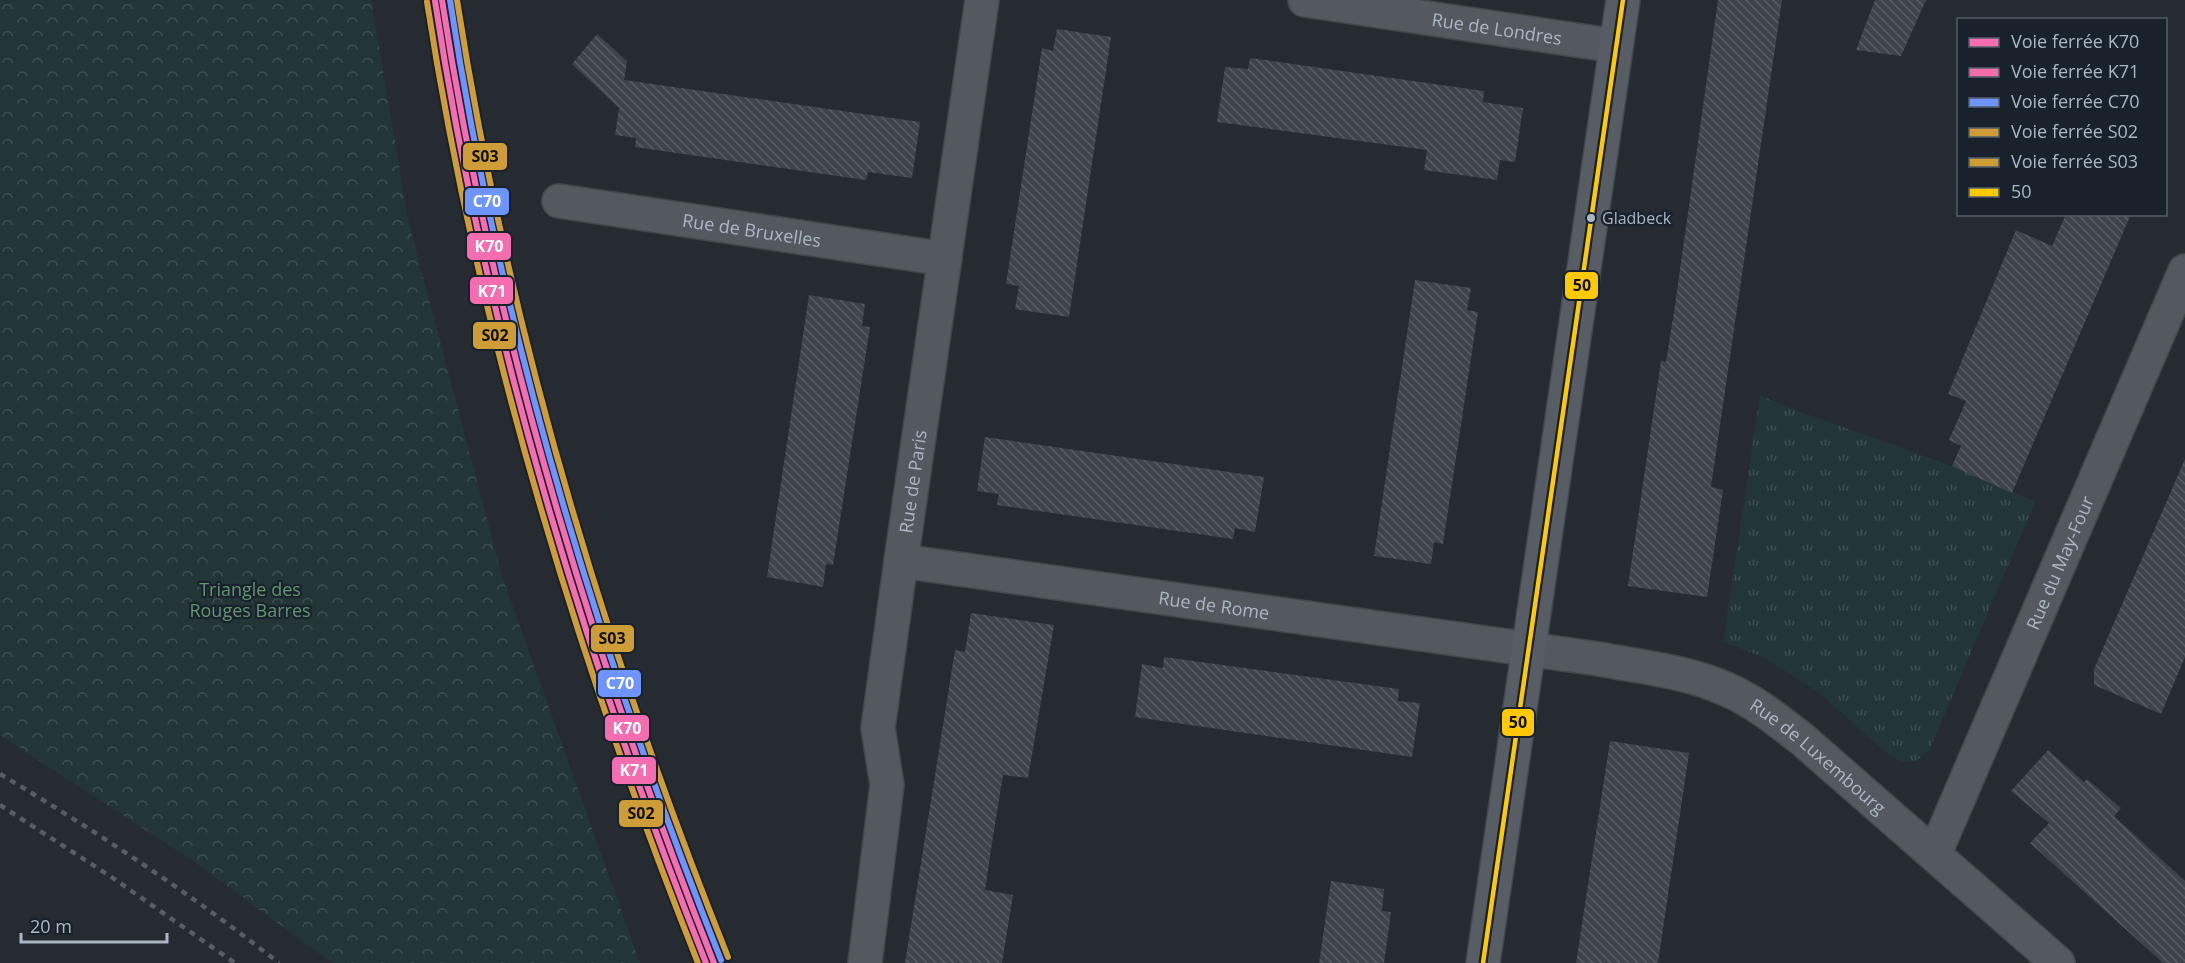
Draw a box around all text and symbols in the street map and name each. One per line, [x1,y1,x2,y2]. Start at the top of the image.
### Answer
street label: Rue de Londres [1430,7,1564,50]
legend [1957,18,2167,216]
text: Voie ferrée K70 [2011,29,2139,53]
text: Voie ferrée K71 [2011,59,2139,83]
text: Voie ferrée C70 [2011,89,2140,113]
text: Voie ferrée S02 [2011,119,2138,143]
line badge: S03 [462,142,508,171]
text: S03 [471,145,499,167]
text: Voie ferrée S03 [2011,149,2138,173]
text: 50 [2011,179,2032,203]
line badge: C70 [464,187,510,216]
text: C70 [473,190,501,212]
place label: Gladbeck [1602,207,1672,229]
street label: Rue de Bruxelles [681,208,823,252]
marker: Gladbeck [1585,212,1597,224]
line badge: K70 [466,232,512,261]
text: K70 [475,235,503,257]
line badge: 50 [1564,271,1599,300]
text: 50 [1573,274,1591,296]
line badge: K71 [469,276,514,305]
text: K71 [478,280,506,302]
line badge: S02 [472,321,517,350]
text: S02 [481,324,509,346]
street label: Rue de Paris [893,428,932,535]
street label: Rue du May-Four [2020,492,2099,633]
park label: Triangle des Rouges Barres [189,577,311,622]
street label: Rue de Rome [1157,585,1271,625]
line badge: S03 [590,624,635,653]
text: S03 [598,627,626,649]
line badge: C70 [597,669,642,698]
text: C70 [606,672,634,694]
street label: Rue de Luxembourg [1746,693,1891,819]
line badge: 50 [1501,708,1535,737]
text: 50 [1509,711,1527,733]
line badge: K70 [604,714,650,742]
text: K70 [613,717,641,739]
line badge: K71 [611,756,657,785]
text: K71 [620,759,648,781]
line badge: S02 [618,799,664,828]
text: S02 [627,802,655,824]
scale bar [21,906,166,944]
text: 20 m [30,914,72,938]

